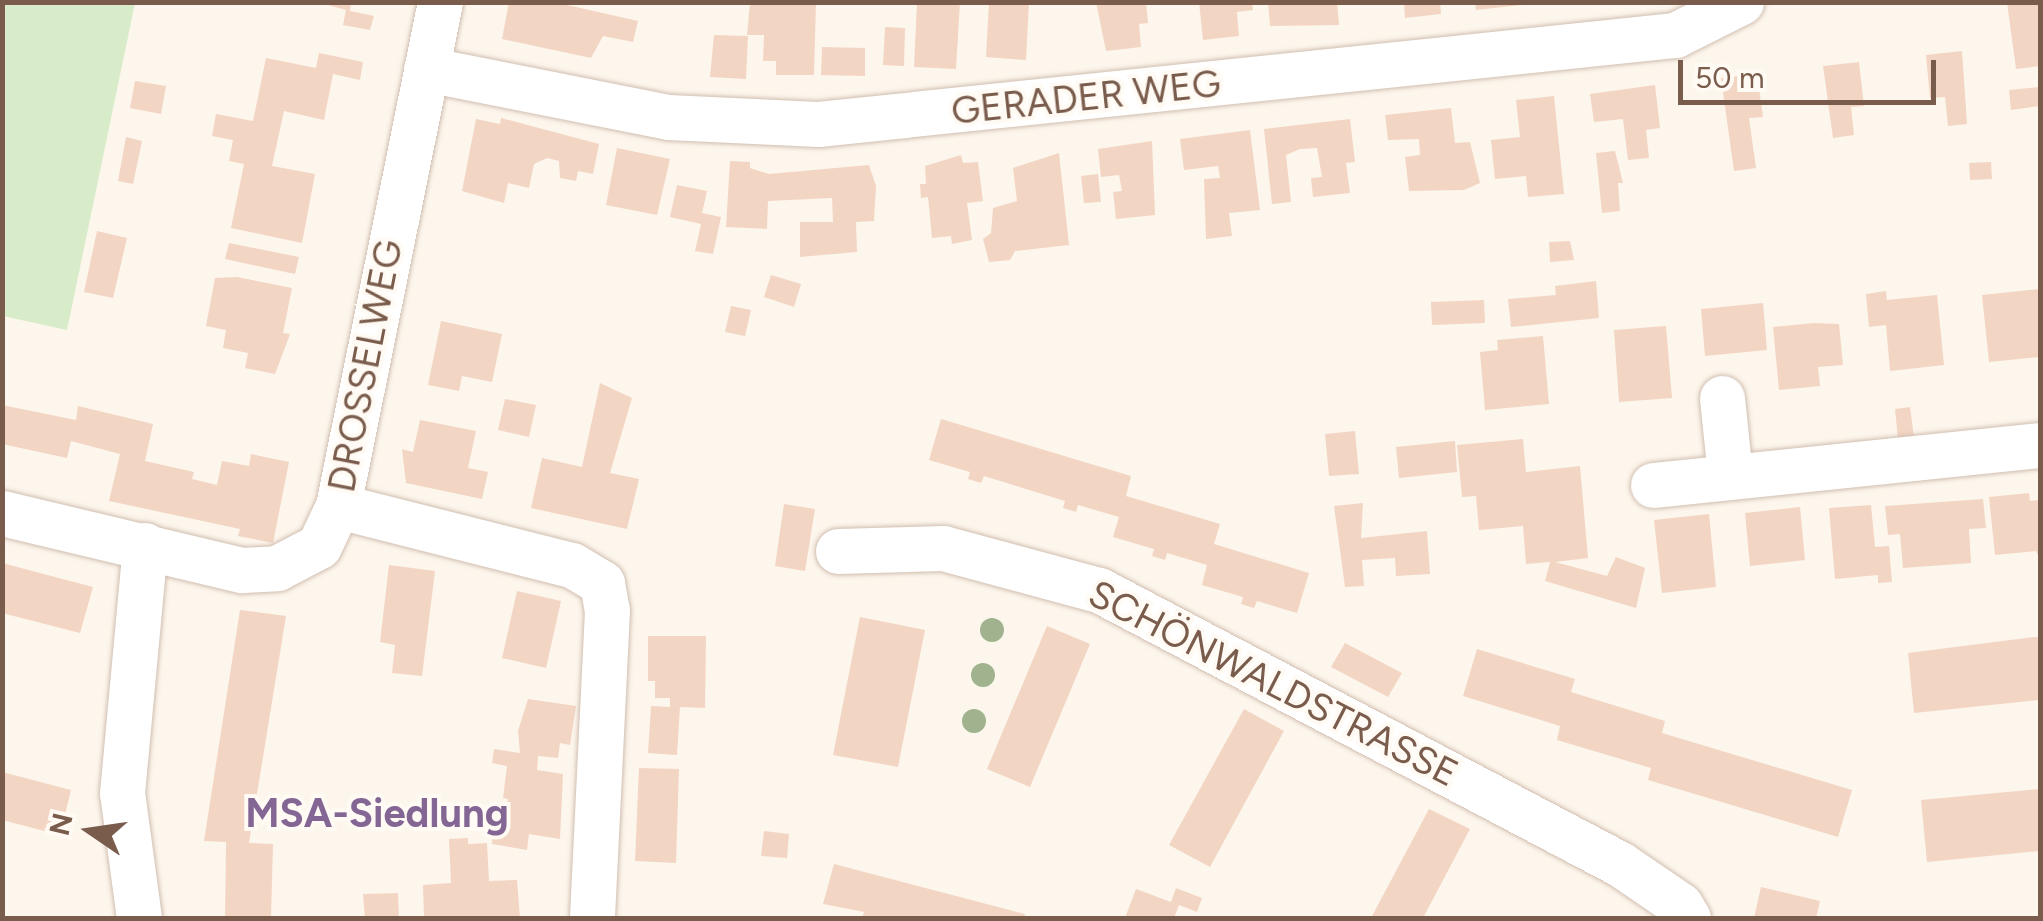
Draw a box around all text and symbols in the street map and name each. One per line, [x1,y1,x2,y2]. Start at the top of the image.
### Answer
scale bar [1683,40,1940,102]
text: 50 m [1695,59,1764,96]
street label: GERADER WEG [949,61,1223,135]
street label: DROSSELWEG [319,236,413,496]
street label: SCHÖNWALDSTRASSE [1081,571,1465,797]
north arrow [40,781,140,881]
district label: MSA-Siedlung [245,789,509,837]
text: N [42,810,80,839]

